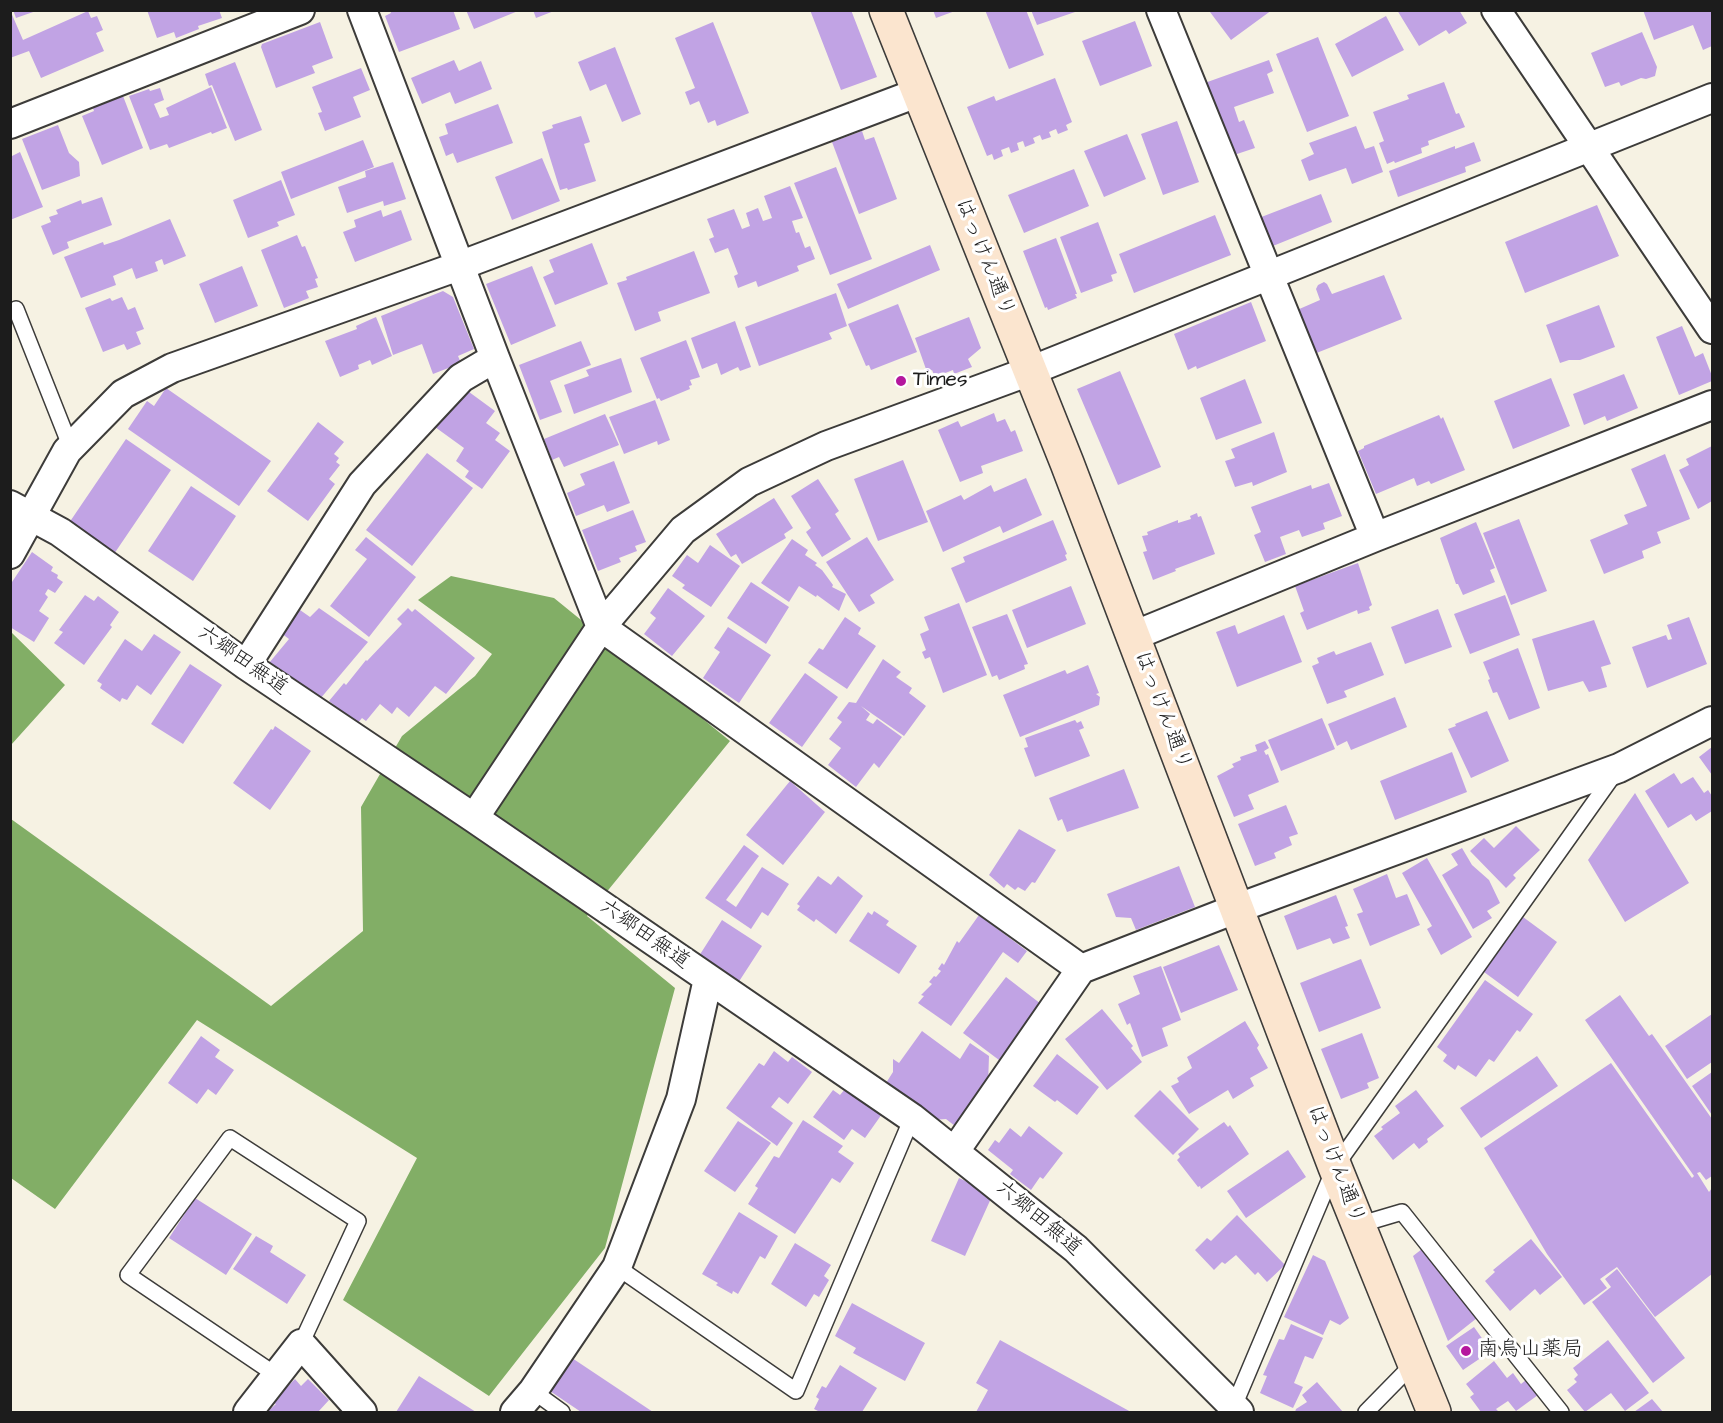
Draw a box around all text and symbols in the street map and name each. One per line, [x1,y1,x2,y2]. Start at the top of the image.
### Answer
street label: はっけん通り [949,195,1019,321]
place label: Times [913,368,968,394]
marker: Times [894,374,908,388]
street label: 六郷田無道 [192,621,292,701]
street label: はっけん通り [1128,648,1196,774]
street label: 六郷田無道 [594,895,694,975]
street label: はっけん通り [1301,1102,1369,1228]
street label: 六郷田無道 [990,1176,1086,1262]
place label: 南烏山薬局 [1478,1338,1583,1364]
marker: 南烏山薬局 [1459,1344,1473,1358]

